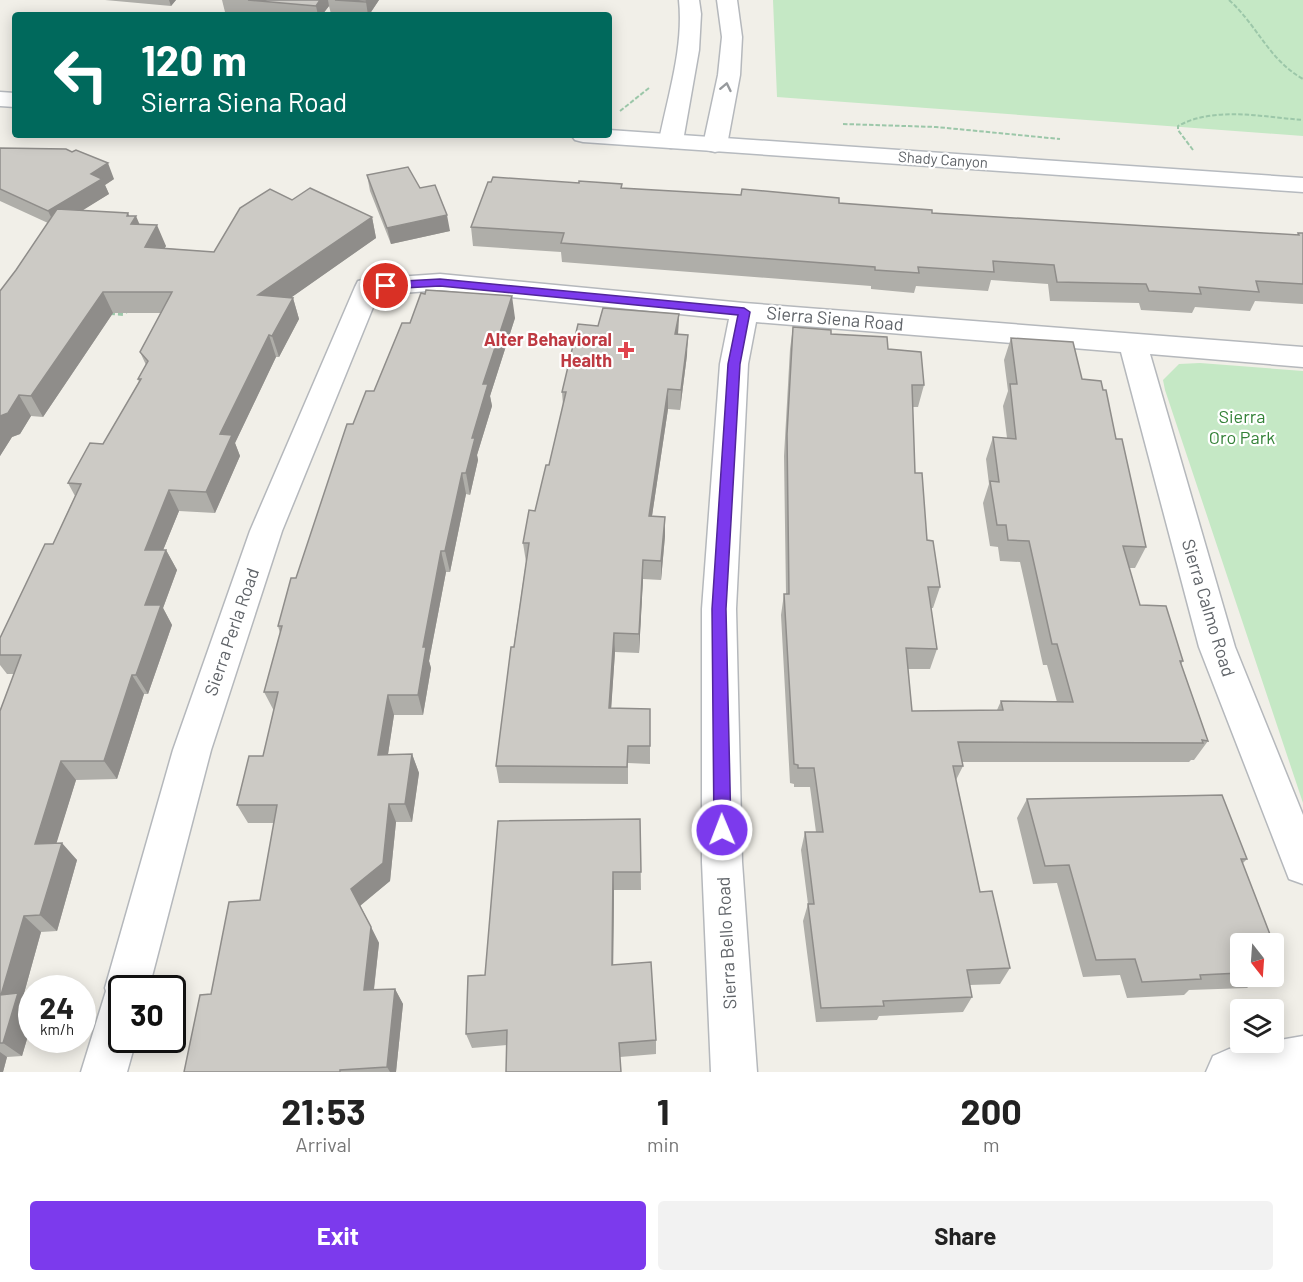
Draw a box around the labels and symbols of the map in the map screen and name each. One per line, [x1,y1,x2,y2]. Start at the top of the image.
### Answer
one-way arrow [719,82,732,92]
street label: Shady Canyon [897,147,989,171]
pin [360,260,411,311]
street label: Sierra Siena Road [766,301,905,335]
place label: Alter Behavioral Health [484,328,612,371]
marker: Alter Behavioral Health [617,341,635,359]
park label: Sierra Oro Park [1209,405,1275,448]
street label: Sierra Calmo Road [1178,536,1240,679]
street label: Sierra Perla Road [199,565,263,699]
position arrow [690,798,754,862]
street label: Sierra Bello Road [712,876,740,1010]
north arrow [1230,933,1284,987]
speed limit sign: 30 [108,975,186,1053]

